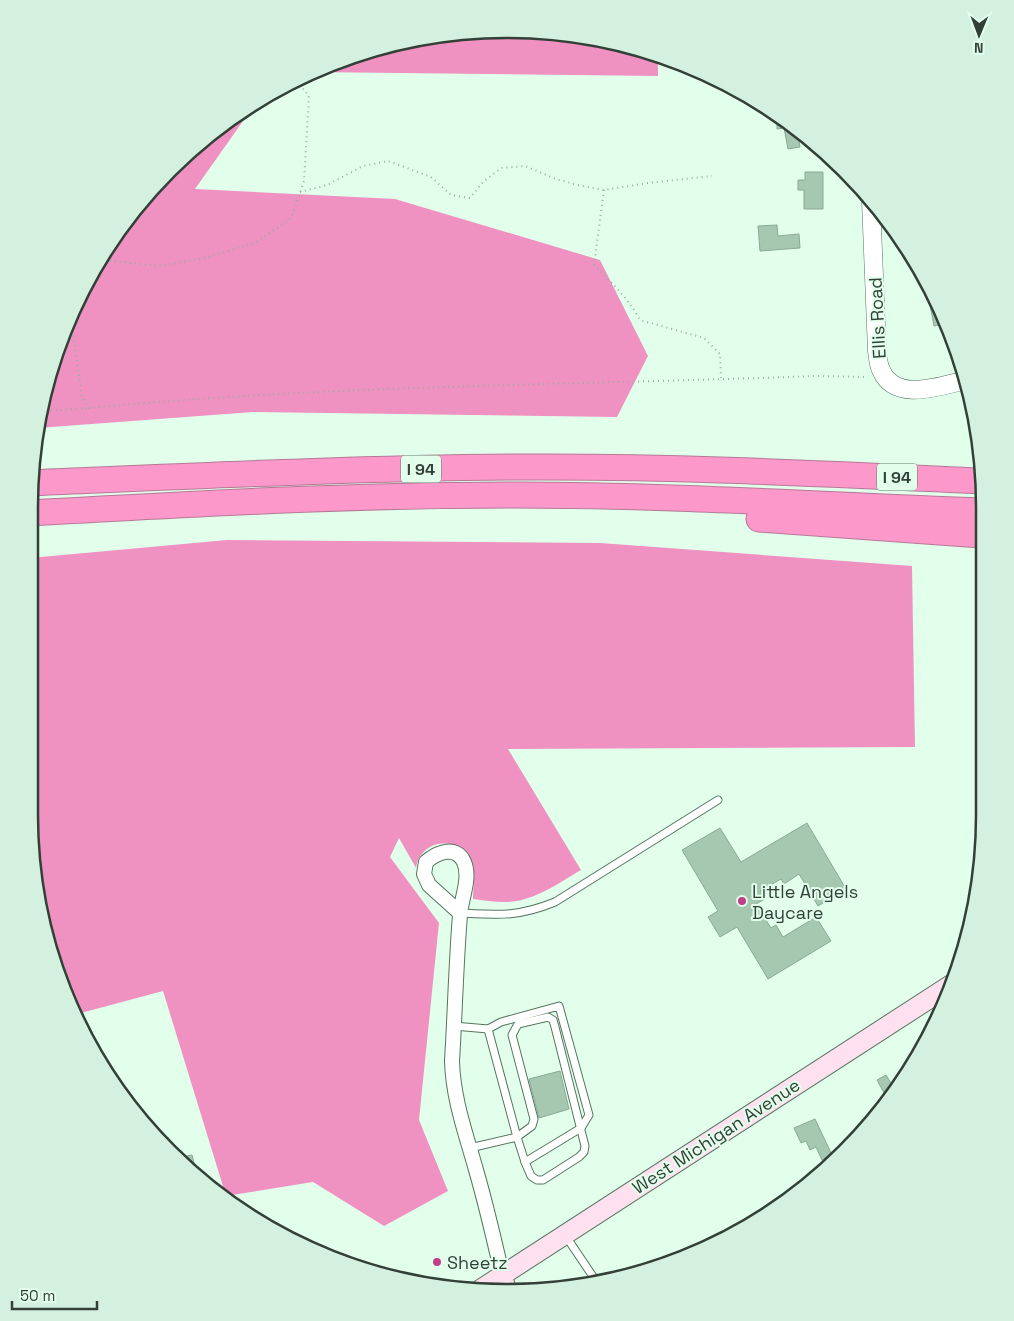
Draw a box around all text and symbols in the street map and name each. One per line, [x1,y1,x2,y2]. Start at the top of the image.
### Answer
north arrow [954,10,1004,60]
text: N [974,39,984,57]
street label: Ellis Road [863,277,891,359]
road number: I 94 [401,456,441,482]
road number: I 94 [877,464,917,491]
place label: Little Angels Daycare [752,880,858,924]
marker: Little Angels Daycare [736,895,748,907]
street label: West Michigan Avenue [628,1073,804,1199]
place label: Sheetz [447,1251,508,1274]
marker: Sheetz [431,1256,443,1268]
scale bar [12,1278,98,1310]
text: 50 m [20,1286,55,1305]

